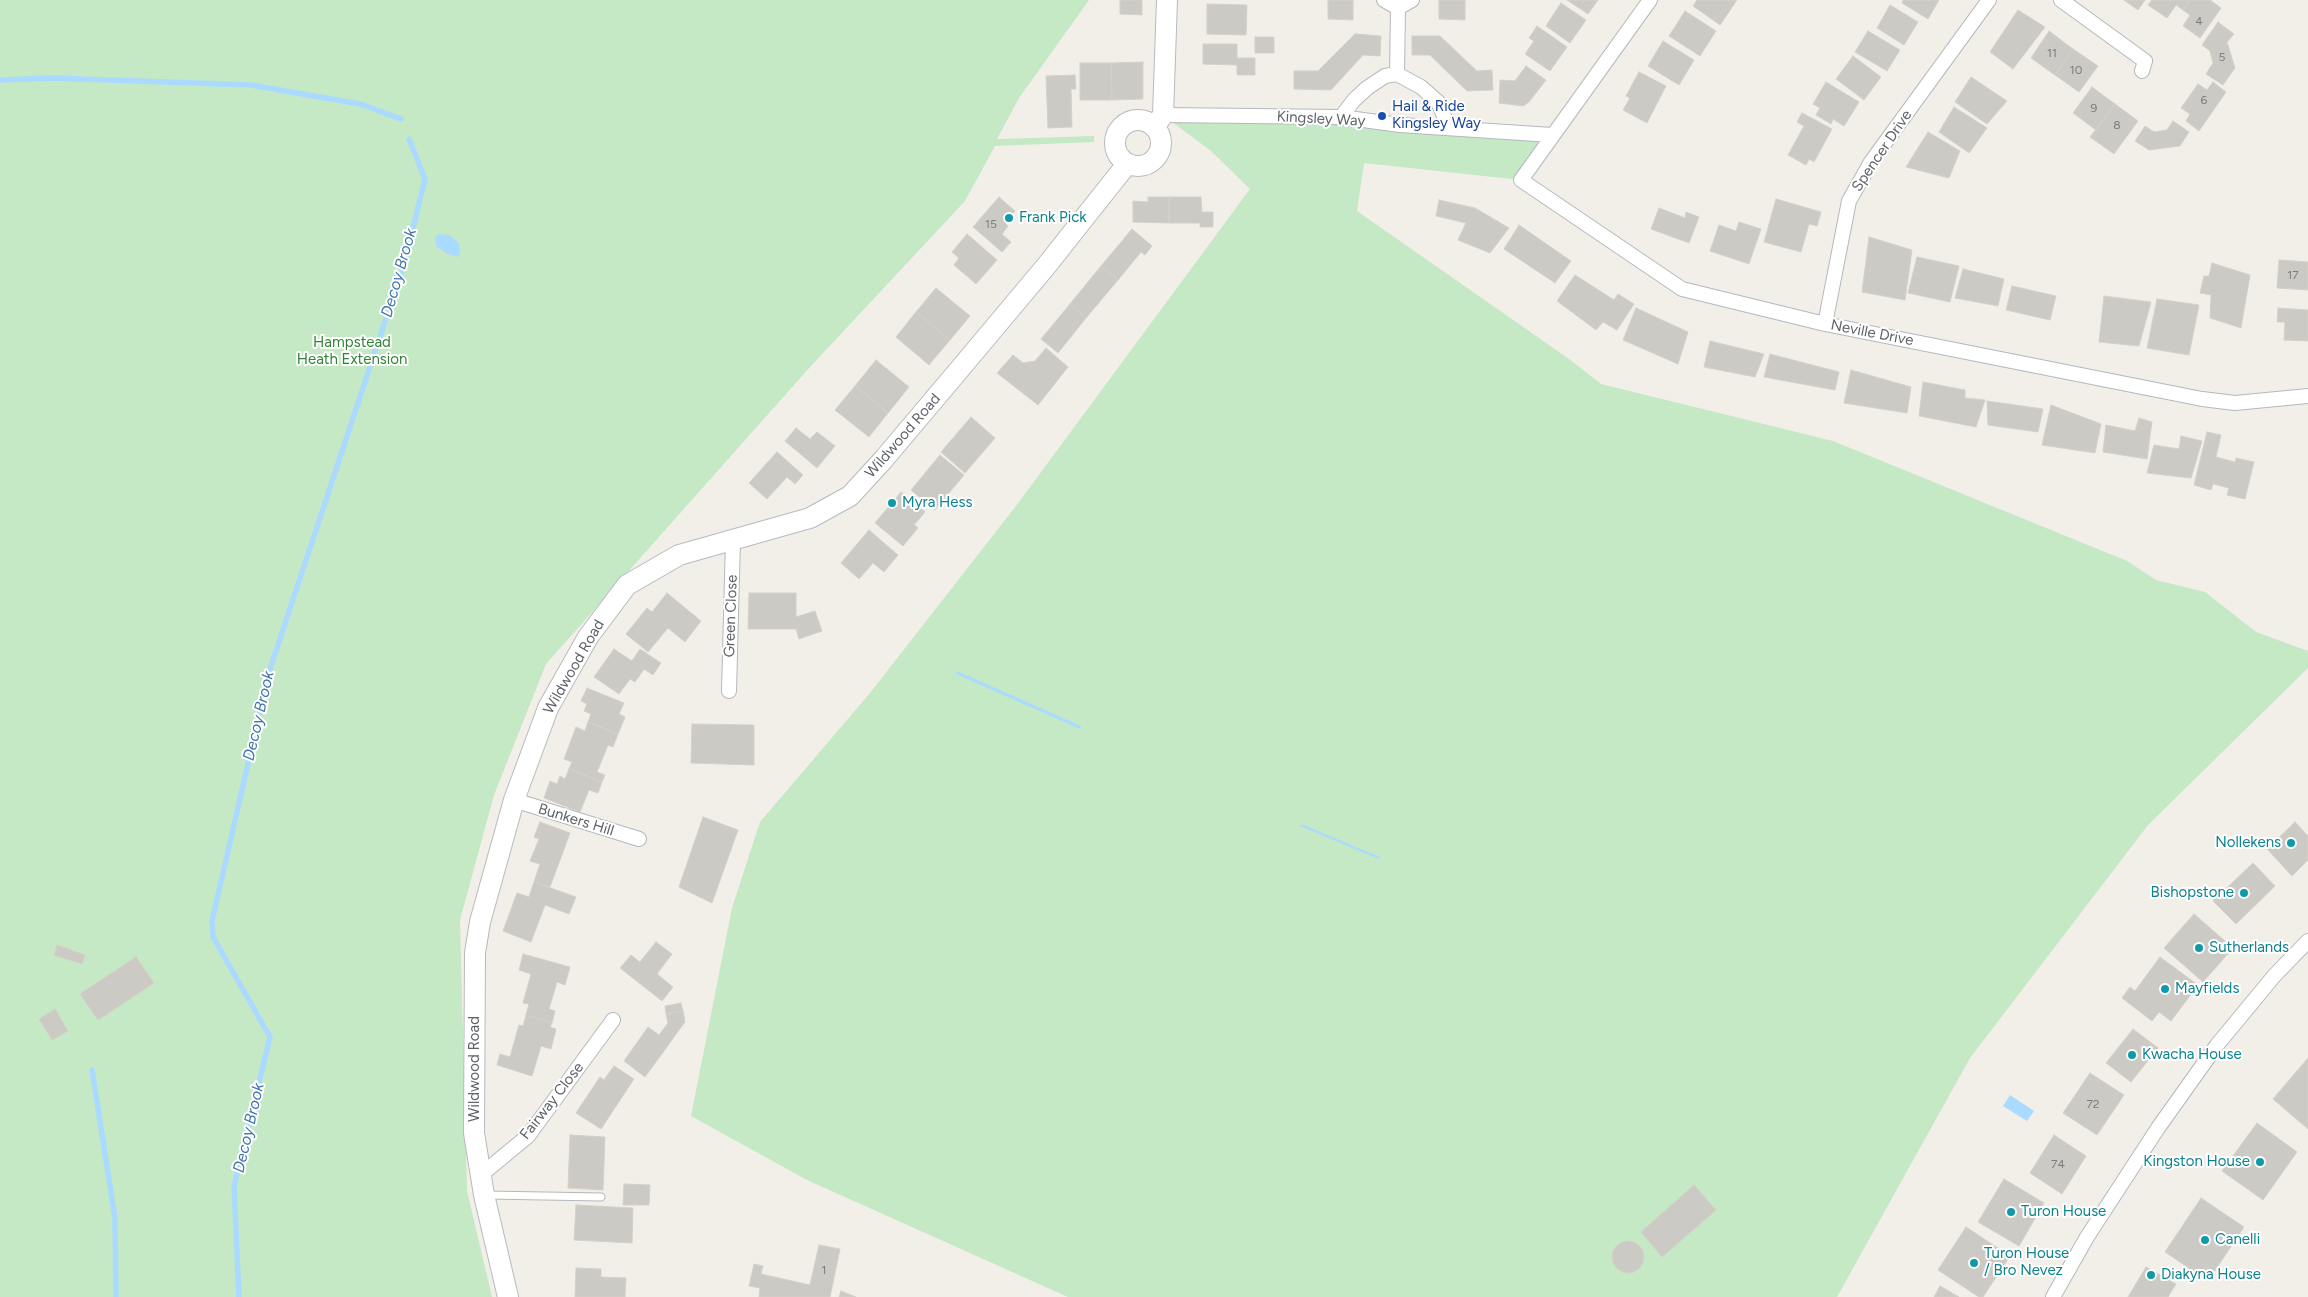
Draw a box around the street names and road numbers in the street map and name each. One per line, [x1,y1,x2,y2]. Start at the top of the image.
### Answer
street label: Spencer Drive [1848,107,1916,195]
street label: Kingsley Way [1276,108,1366,130]
street label: Neville Drive [1829,316,1915,350]
street label: Wildwood Road [861,390,945,482]
street label: Green Close [721,574,741,658]
street label: Wildwood Road [540,617,608,717]
street label: Bunkers Hill [536,800,616,840]
street label: Wildwood Road [466,1016,484,1122]
street label: Fairway Close [516,1059,588,1143]

